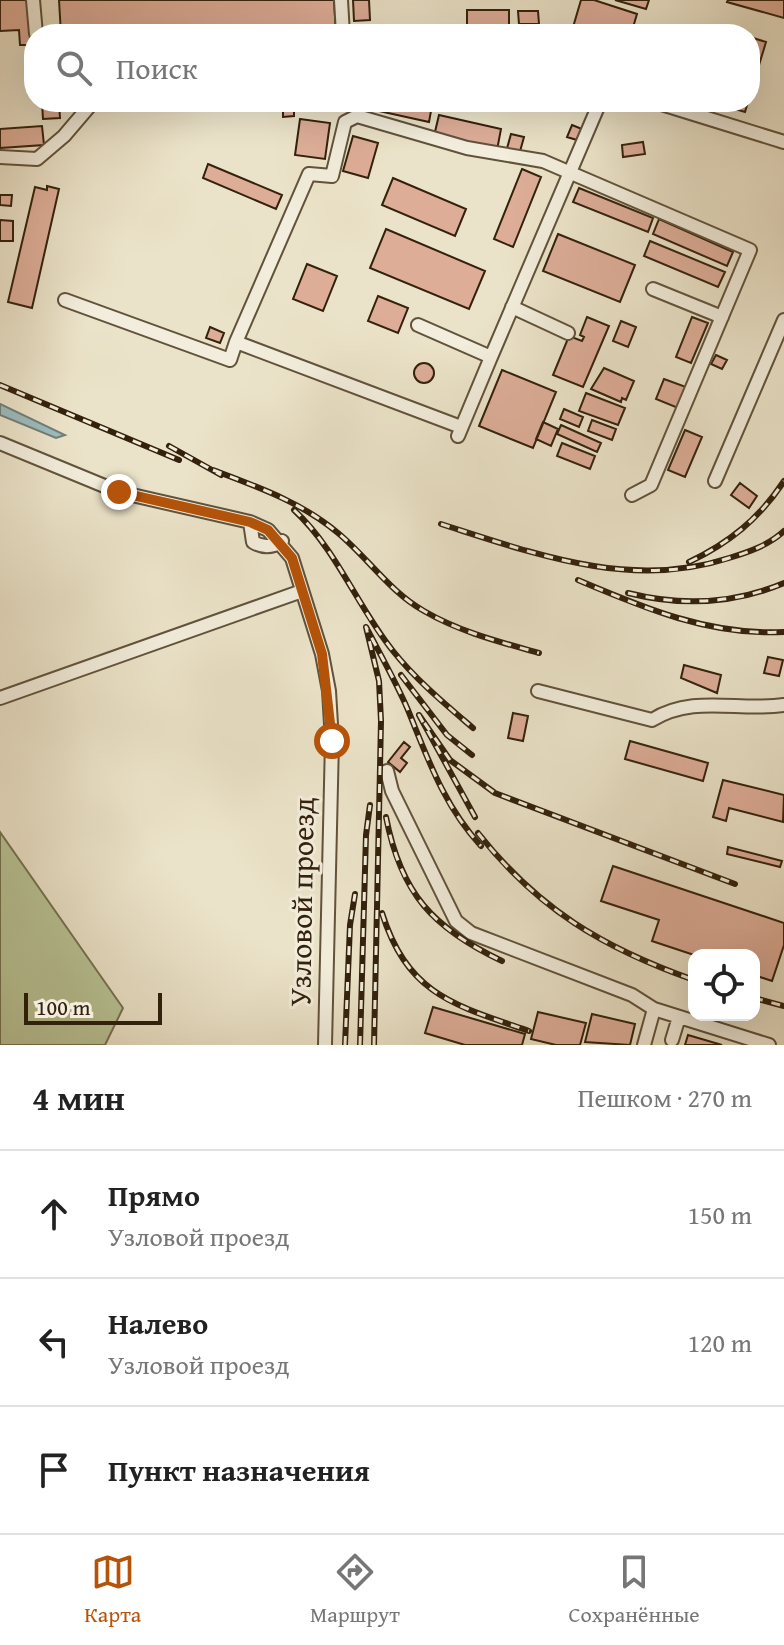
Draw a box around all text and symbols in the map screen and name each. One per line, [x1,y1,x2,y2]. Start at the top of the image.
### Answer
search box [24,24,760,112]
icon: search [52,46,96,90]
text: Поиск [116,46,198,90]
route end [101,474,137,510]
route start [314,723,350,759]
street label: Узловой проезд [277,797,325,1007]
map controls [688,949,760,1021]
button: locate [688,949,760,1021]
scale bar [24,989,162,1025]
text: 100 m [36,991,91,1023]
text: 4 мин [32,1073,125,1122]
text: Пешком · 270 m [578,1078,752,1117]
text: Прямо [108,1173,200,1217]
icon: ahead [32,1192,76,1236]
text: 150 m [687,1195,752,1234]
text: Узловой проезд [108,1217,289,1256]
text: Налево [108,1301,208,1345]
icon: left [32,1320,76,1364]
text: 120 m [687,1323,752,1362]
text: Узловой проезд [108,1345,289,1384]
icon: arrive [32,1448,76,1492]
text: Пункт назначения [108,1448,370,1492]
tab: Карта [84,1550,141,1630]
tab: Маршрут [310,1550,400,1630]
tab: Сохранённые [569,1550,700,1630]

